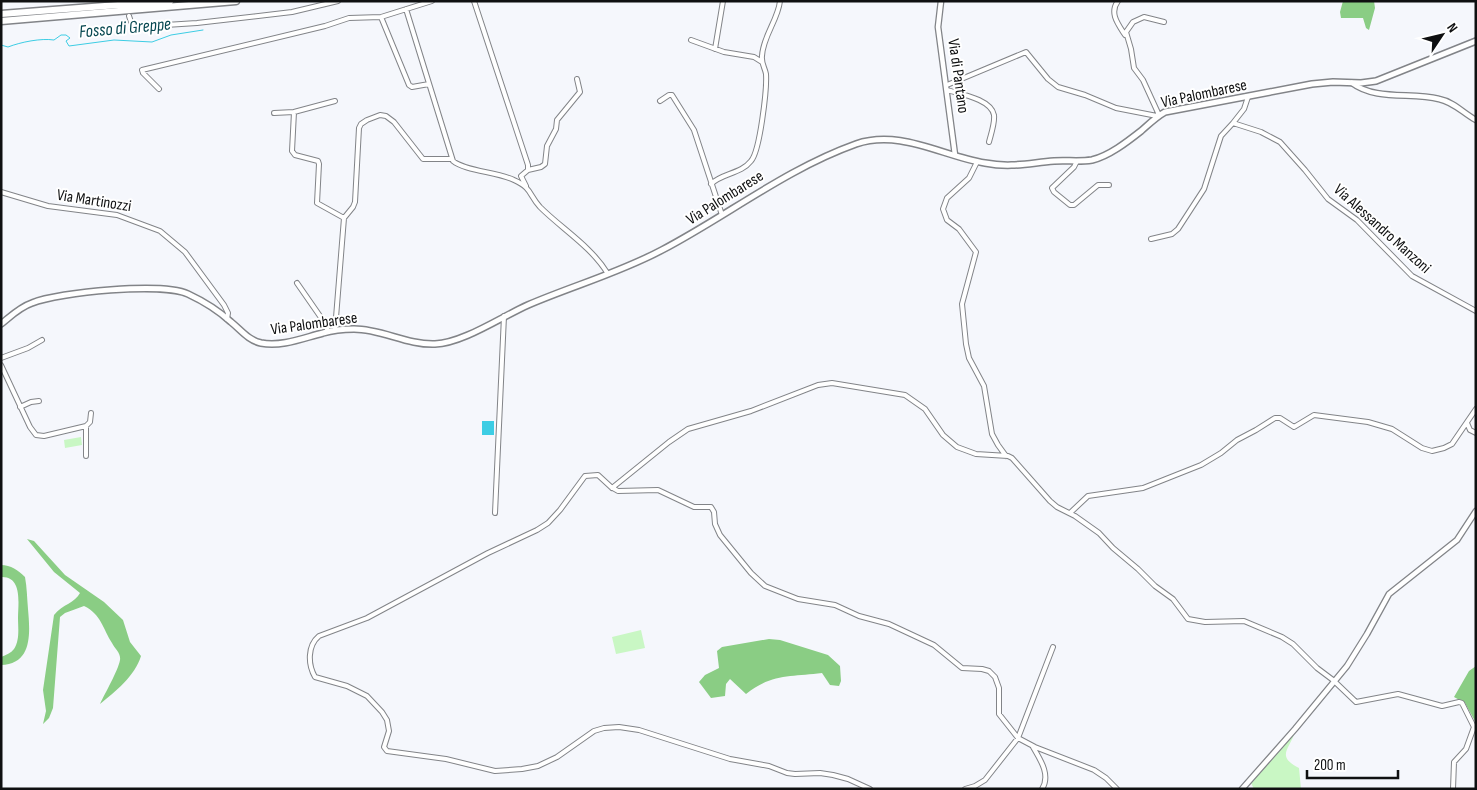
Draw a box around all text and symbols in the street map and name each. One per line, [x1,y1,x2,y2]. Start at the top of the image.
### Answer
north arrow [1417,10,1467,60]
water label: Fosso di Greppe [78,14,172,42]
text: N [1443,20,1461,36]
street label: Via di Pantano [943,37,973,115]
street label: Via Palombarese [1159,76,1249,112]
street label: Via Palombarese [683,167,767,229]
street label: Via Alessandro Manzoni [1329,180,1435,278]
street label: Via Martinozzi [55,186,133,216]
street label: Via Palombarese [270,309,358,339]
scale bar [1307,748,1398,780]
text: 200 m [1314,756,1346,775]

